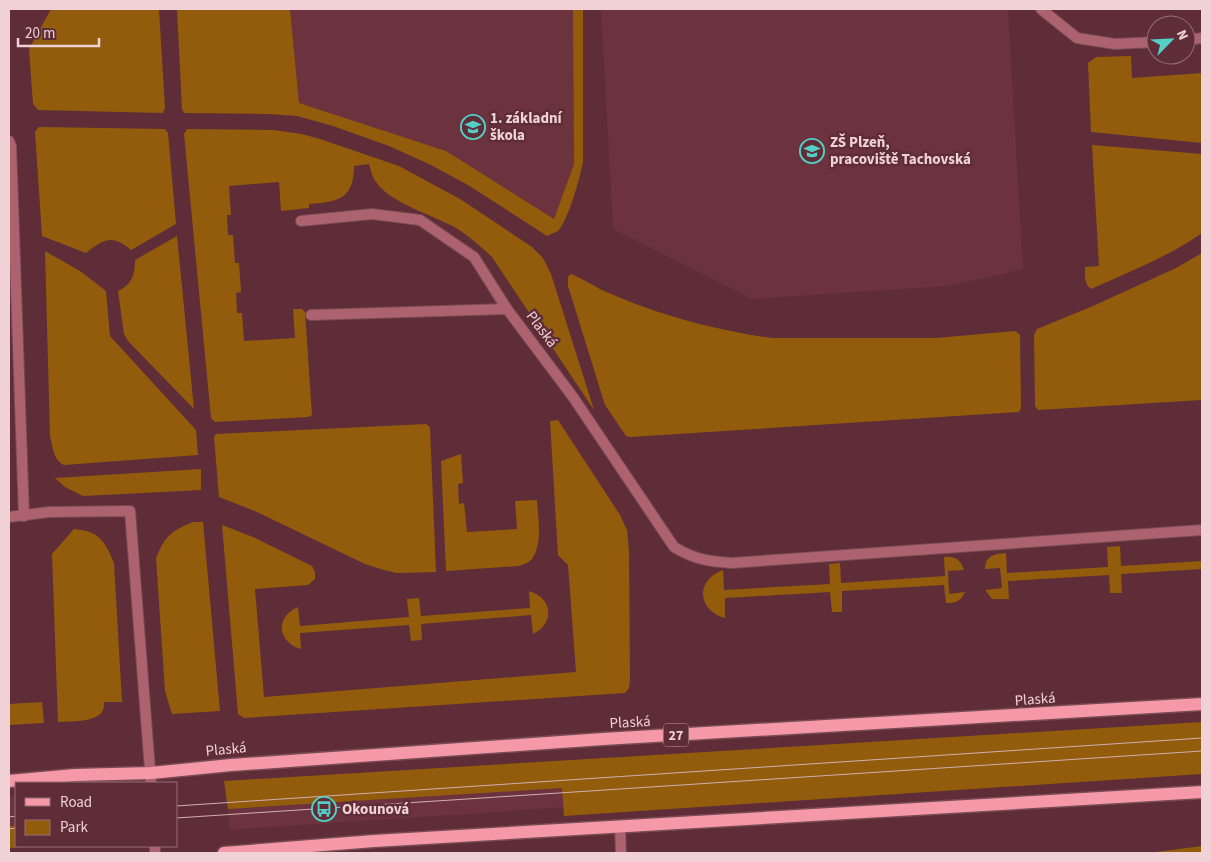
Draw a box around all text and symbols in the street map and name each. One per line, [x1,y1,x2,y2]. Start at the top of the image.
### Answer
scale bar [18,15,99,47]
north arrow [1146,15,1196,65]
text: 20 m [25,23,55,44]
text: N [1171,27,1193,43]
place label: 1. základní škola [490,108,563,146]
school or university icon: 1. základní škola [460,114,486,140]
place label: ZŠ Plzeň, pracoviště Tachovská [830,132,971,170]
school or university icon: ZŠ Plzeň, pracoviště Tachovská [799,138,825,164]
street label: Plaská [521,307,562,352]
street label: Plaská [1014,688,1056,711]
street label: Plaská [609,711,651,734]
road number: 27 [664,724,688,746]
street label: Plaská [205,737,247,762]
legend [15,782,178,847]
text: Road [60,792,92,813]
bus stop icon: Okounová [311,796,337,822]
place label: Okounová [342,799,409,820]
text: Park [60,817,89,838]

